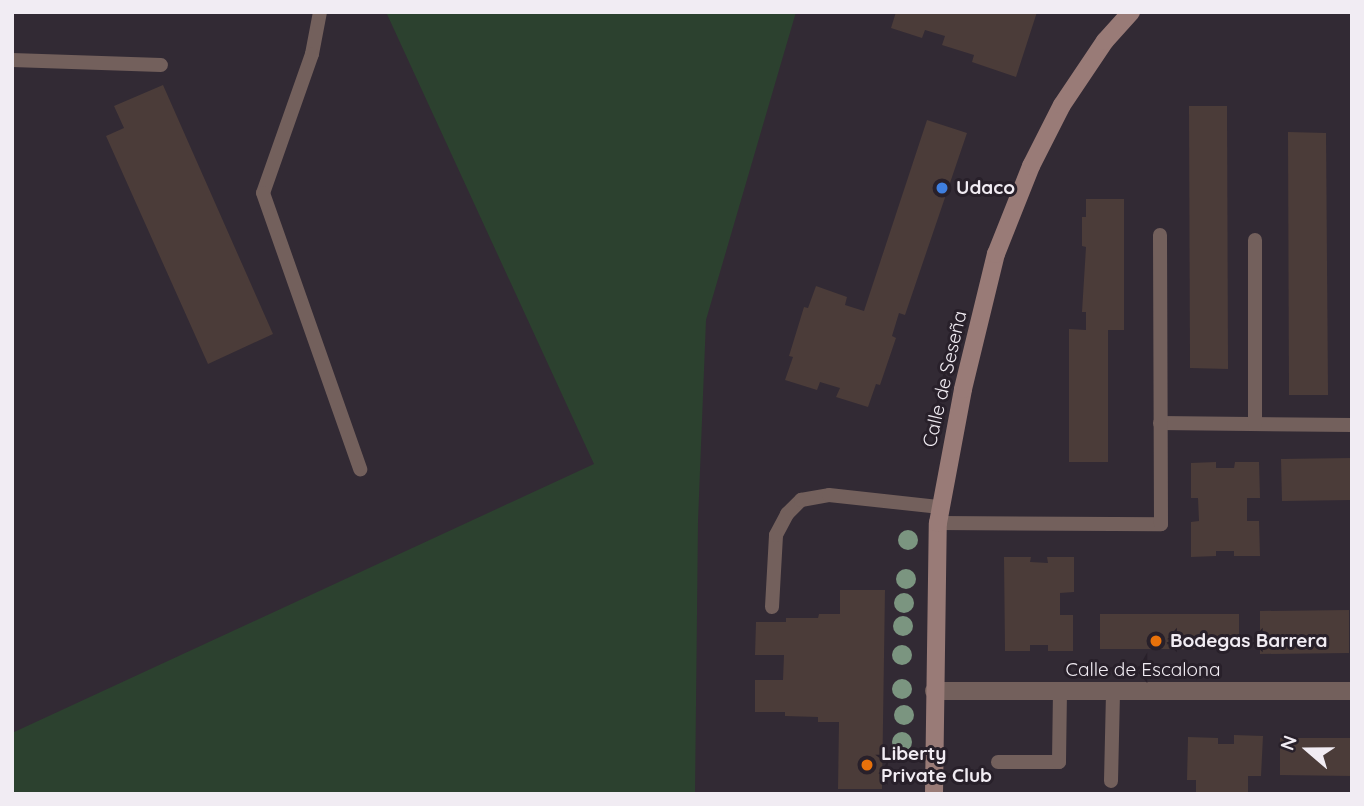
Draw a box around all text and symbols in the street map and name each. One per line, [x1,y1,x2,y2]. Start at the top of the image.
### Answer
place label: Udaco [956,177,1015,199]
marker: Udaco [934,180,950,196]
street label: Calle de Seseña [918,309,972,449]
place label: Bodegas Barrera [1170,630,1327,652]
marker: Bodegas Barrera [1148,633,1164,649]
street label: Calle de Escalona [1065,659,1221,681]
north arrow [1273,715,1343,785]
text: N [1275,732,1302,753]
place label: Liberty Private Club [881,743,992,787]
marker: Liberty Private Club [859,757,875,773]

